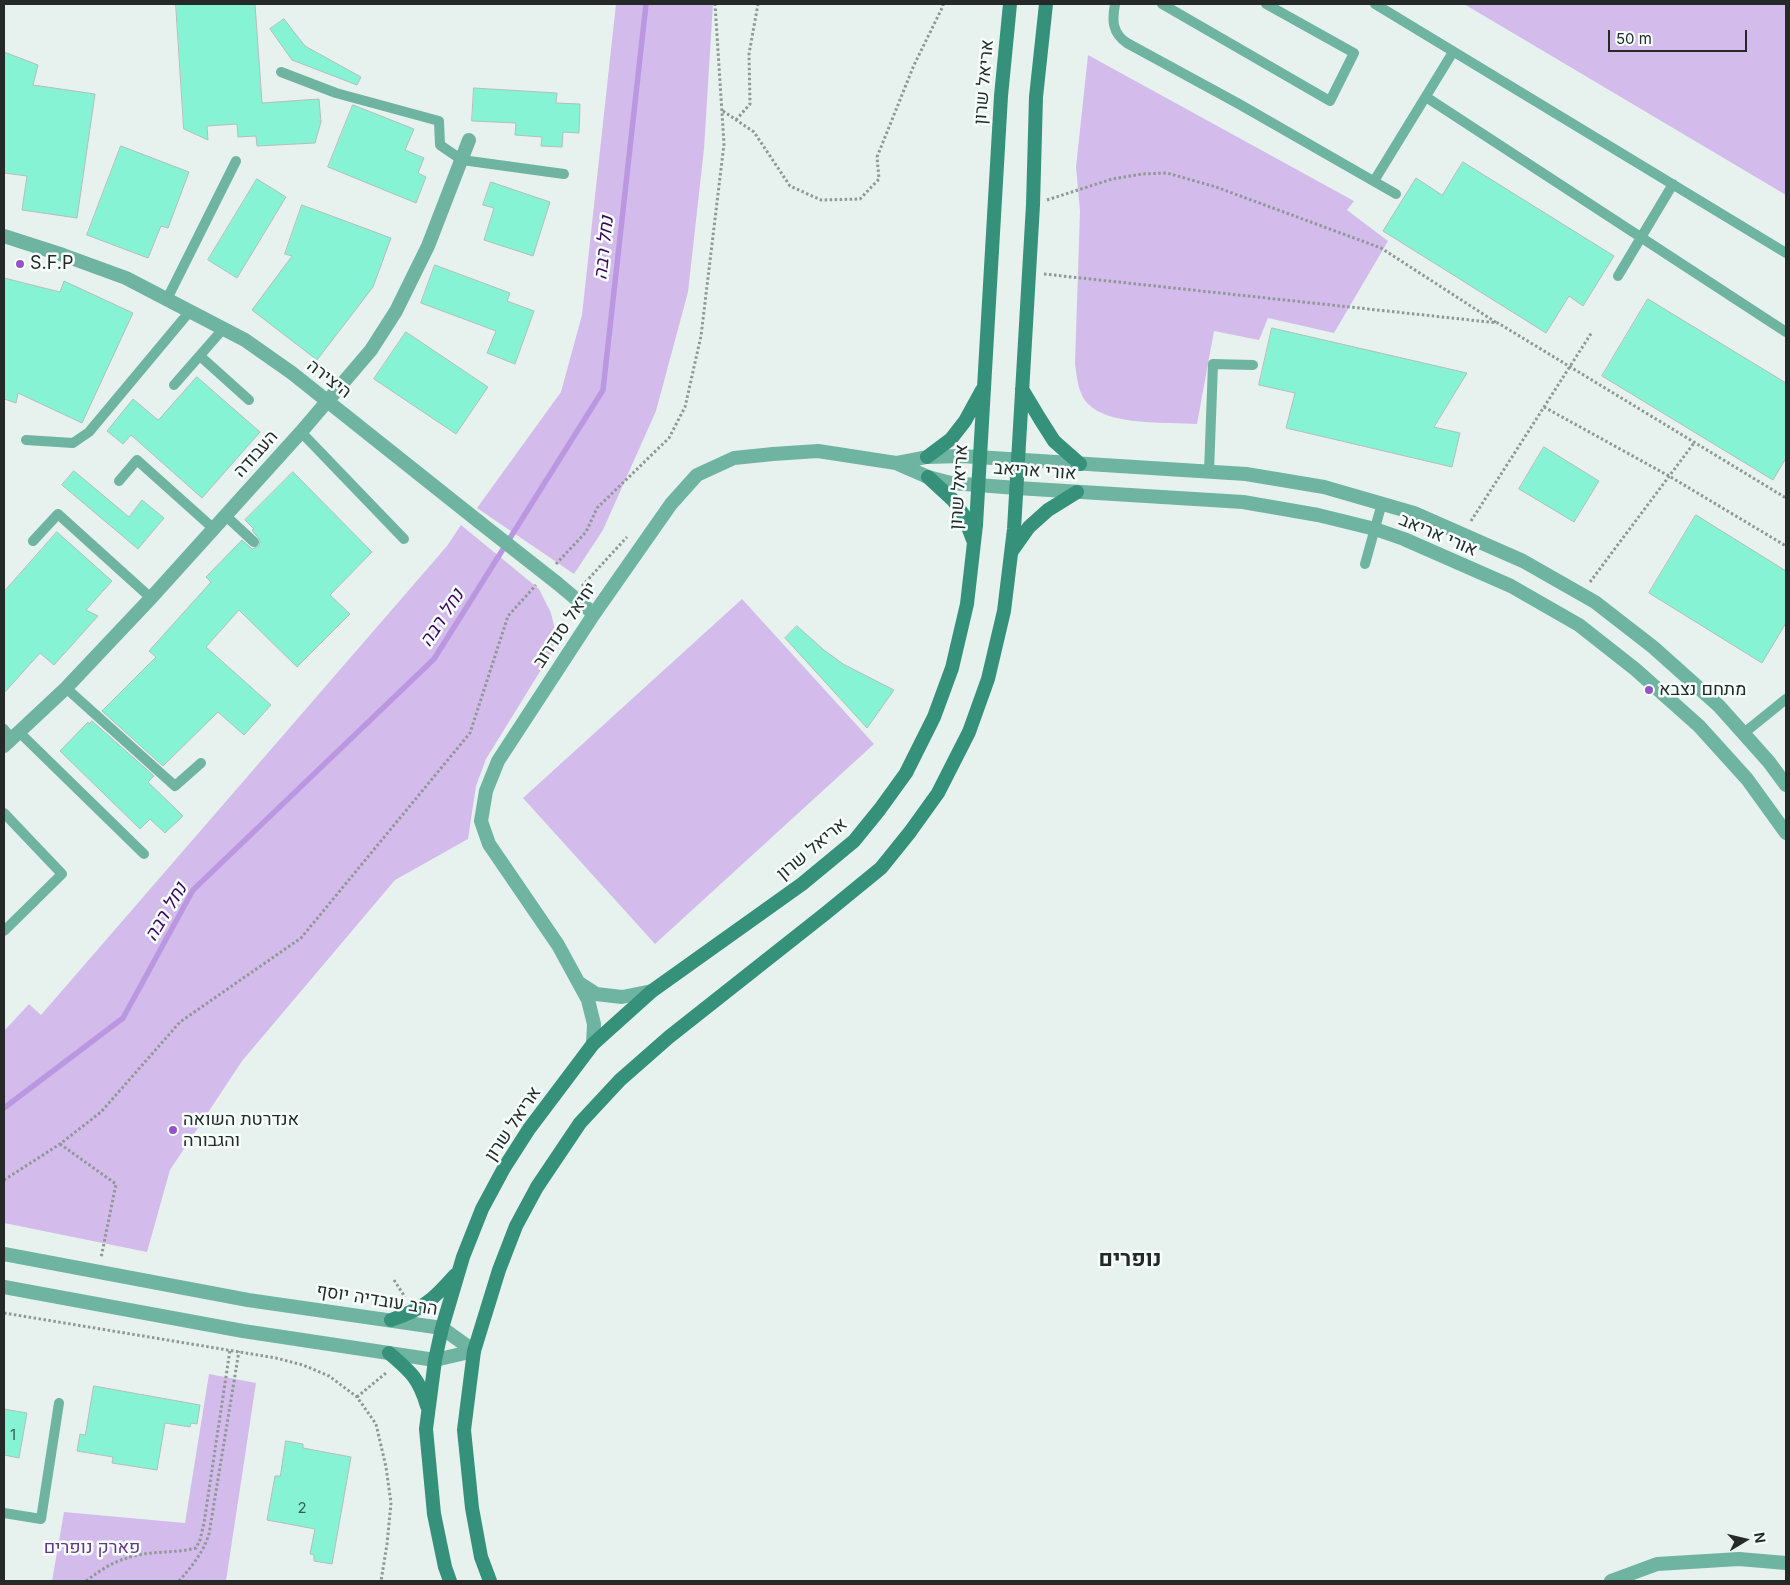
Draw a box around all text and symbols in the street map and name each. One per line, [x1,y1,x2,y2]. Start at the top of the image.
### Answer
scale bar [1610,20,1749,52]
text: 50 m [1616,29,1652,48]
street label: אריאל שרון [970,39,998,125]
water label: נחל רבה [589,215,619,281]
place label: S.F.P [30,253,73,275]
marker: S.F.P [14,258,26,270]
street label: היצירה [302,355,356,403]
street label: העבודה [229,426,283,482]
street label: אריאל שרון [945,444,973,530]
street label: אורי אריאב [993,457,1077,485]
street label: אורי אריאב [1396,509,1480,561]
street label: יחיאל סנדרוב [528,578,602,672]
water label: נחל רבה [415,585,469,651]
place label: מתחם נצבא [1659,679,1746,701]
marker: מתחם נצבא [1643,684,1655,696]
street label: אריאל שרון [772,813,852,885]
water label: נחל רבה [140,879,192,945]
street label: אריאל שרון [480,1083,546,1165]
place label: אנדרטת השואה והגבורה [183,1109,299,1152]
marker: אנדרטת השואה והגבורה [167,1124,179,1136]
district label: נופרים [1098,1246,1162,1272]
street label: הרב עובדיה יוסף [315,1280,439,1320]
house number: 1 [10,1426,16,1444]
house number: 2 [297,1499,307,1517]
north arrow [1720,1515,1770,1565]
text: N [1751,1531,1770,1544]
park label: פארק נופרים [44,1537,140,1559]

